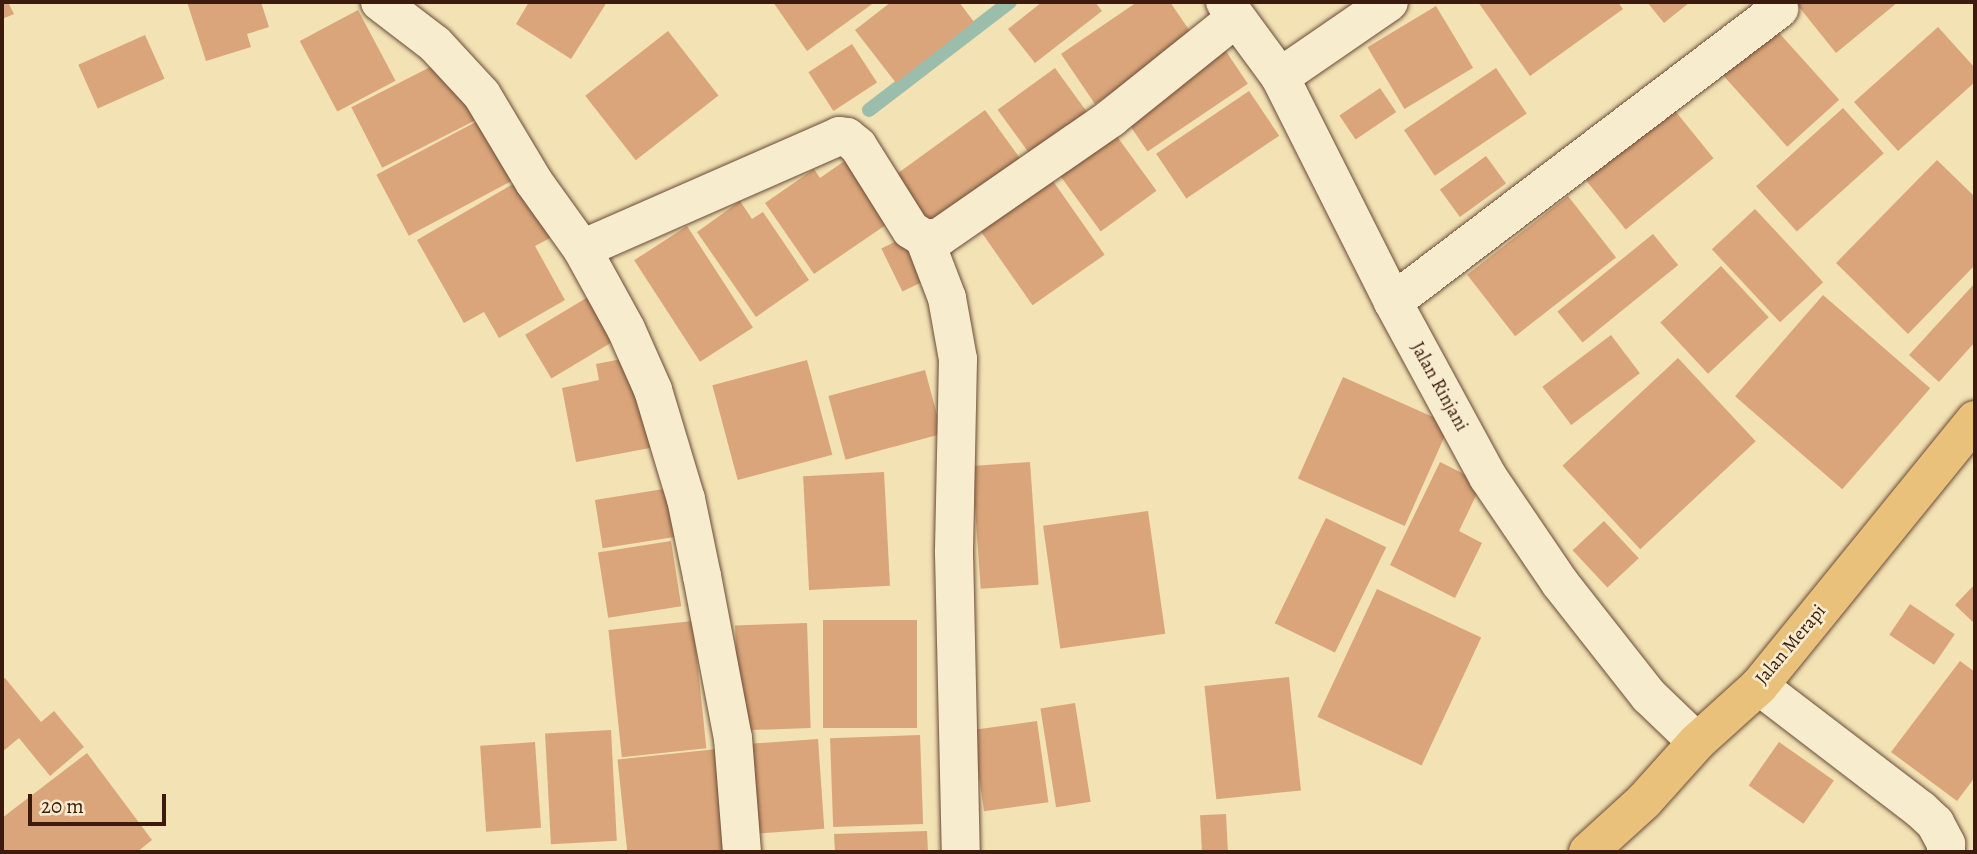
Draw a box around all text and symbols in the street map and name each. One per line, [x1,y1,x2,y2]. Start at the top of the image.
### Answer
street label: Jalan Rinjani [1405,338,1473,436]
street label: Jalan Merapi [1751,600,1831,690]
scale bar [32,780,170,824]
text: 20 m [41,792,84,820]

